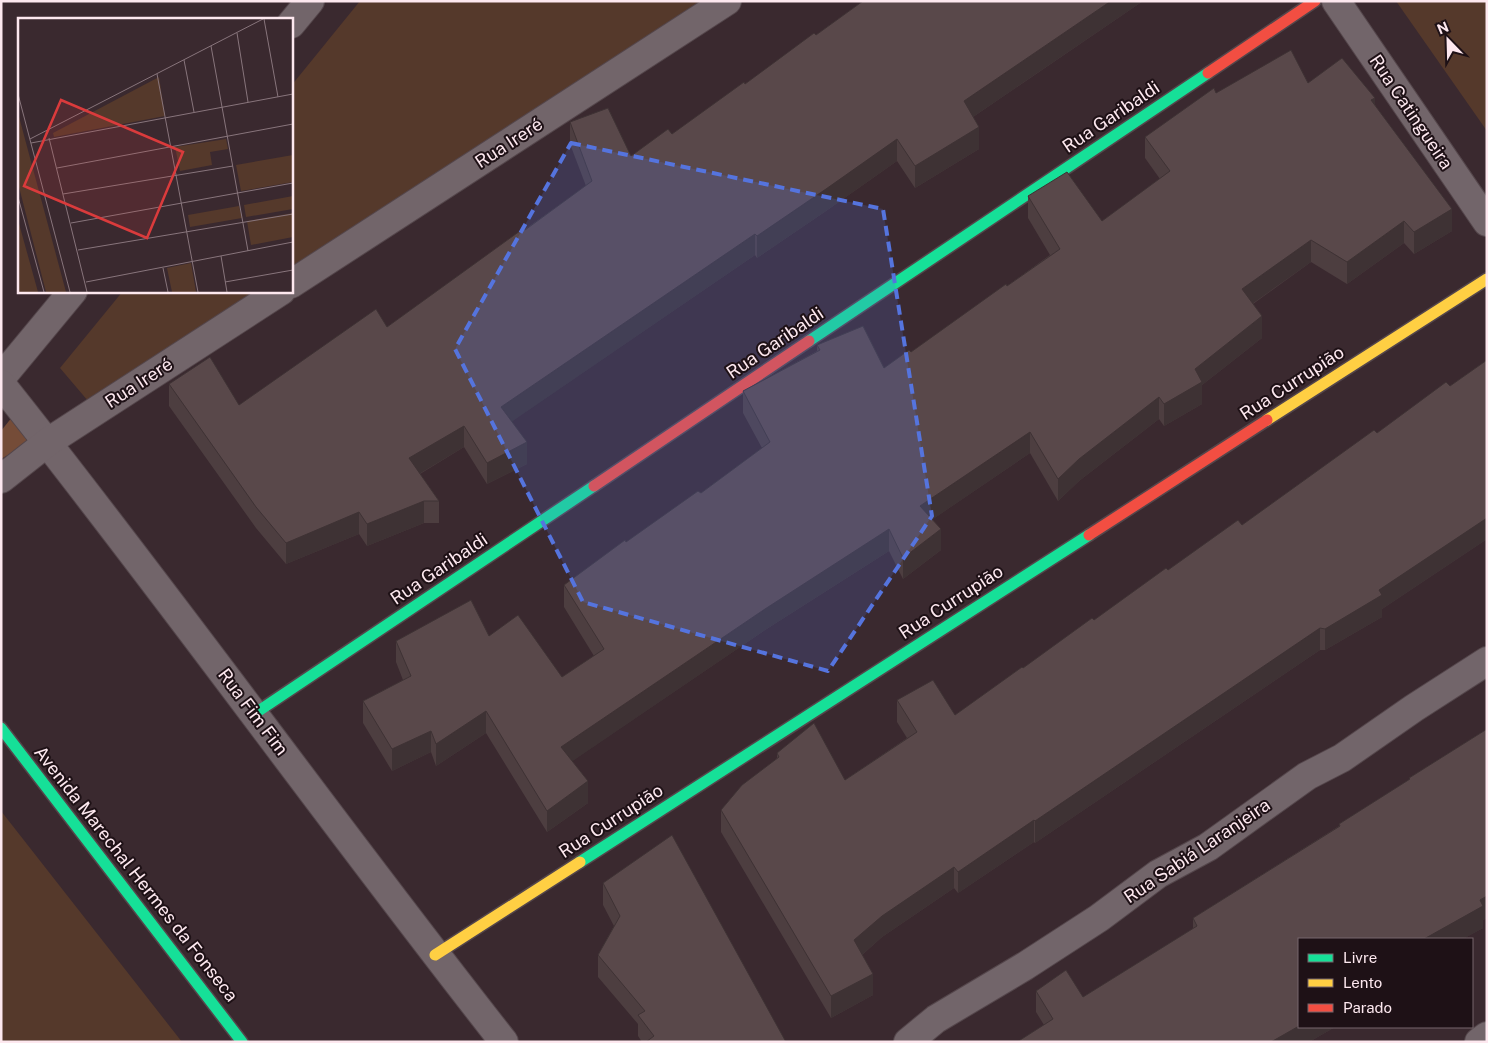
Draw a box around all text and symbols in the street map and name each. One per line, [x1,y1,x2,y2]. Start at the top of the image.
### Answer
north arrow [1423,15,1473,65]
inset map [18,18,292,292]
text: N [1435,19,1451,38]
street label: Rua Catingueira [1365,51,1457,173]
street label: Rua Garibaldi [1058,76,1163,157]
street label: Rua Ireré [471,113,546,172]
street label: Rua Garibaldi [722,302,827,383]
street label: Rua Currupião [1236,341,1348,424]
street label: Rua Ireré [101,353,176,412]
street label: Rua Garibaldi [386,528,491,609]
street label: Rua Currupião [895,560,1007,643]
street label: Rua Fim Fim [214,664,293,759]
street label: Avenida Marechal Hermes da Fonseca [30,742,243,1005]
street label: Rua Currupião [555,779,667,862]
street label: Rua Sabiá Laranjeira [1120,794,1274,907]
legend [1298,938,1473,1028]
text: Livre [1343,949,1377,966]
text: Lento [1343,974,1382,991]
text: Parado [1343,999,1392,1016]

